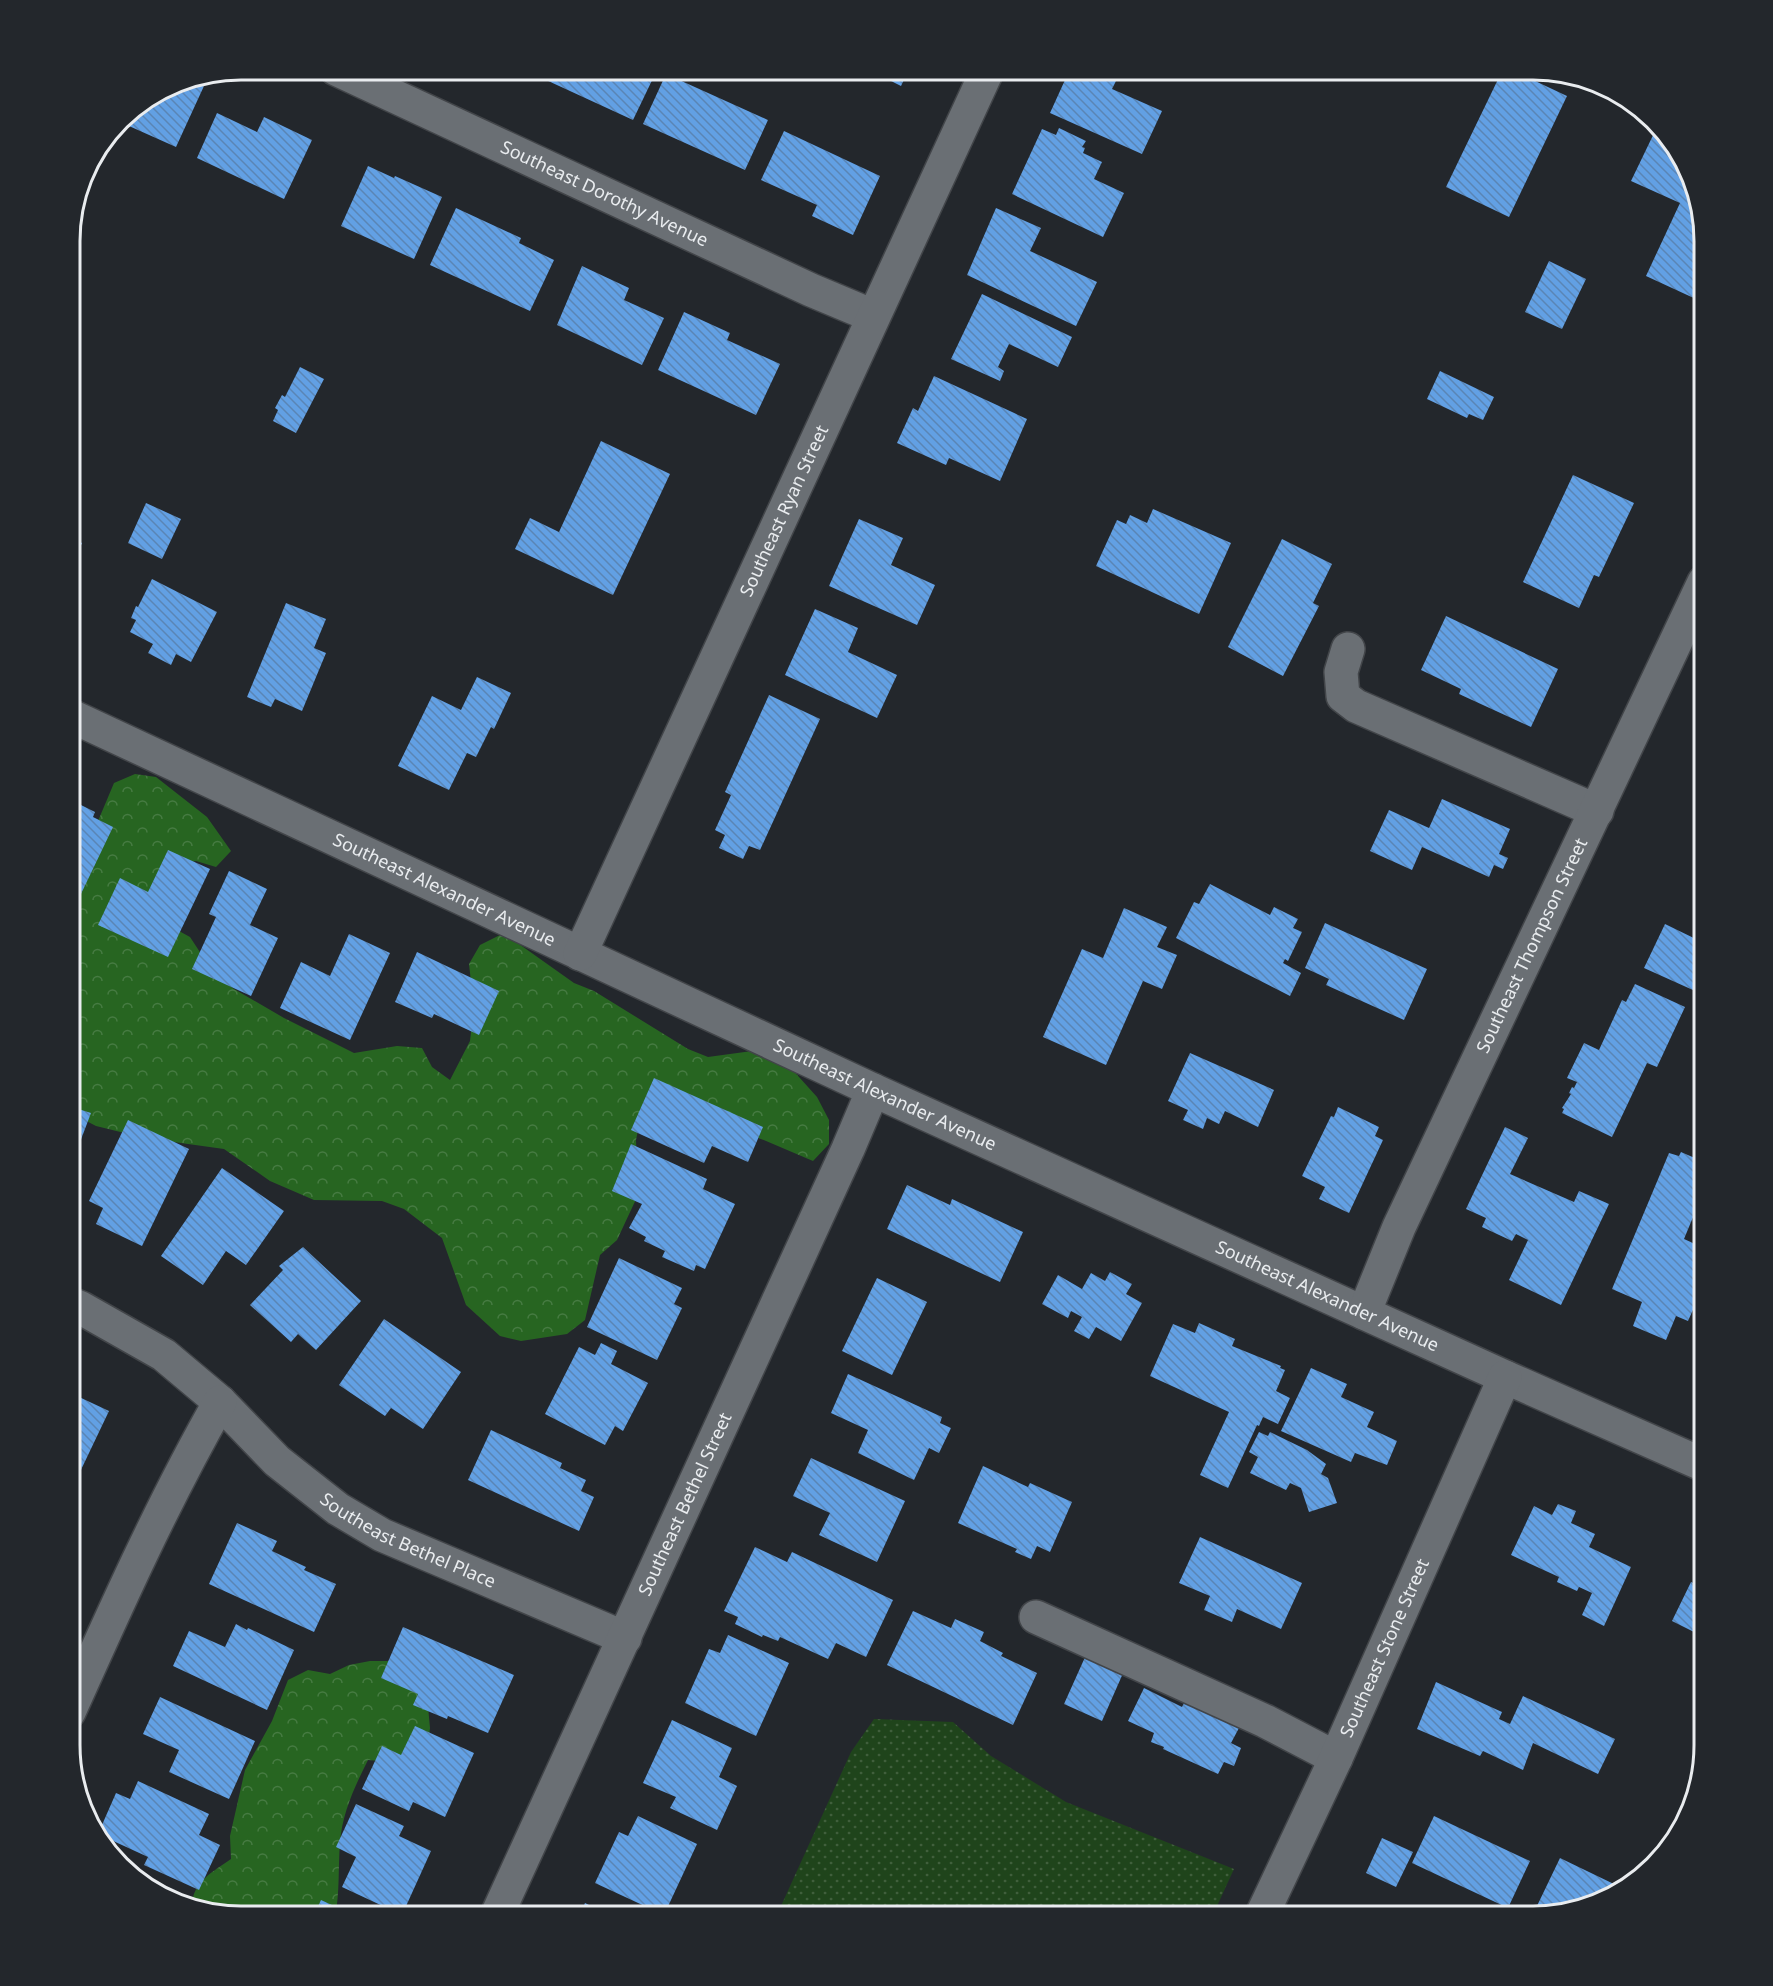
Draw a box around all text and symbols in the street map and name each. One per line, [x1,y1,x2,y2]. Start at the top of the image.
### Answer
street label: Southeast Dorothy Avenue [497,134,712,252]
street label: Southeast Ryan Street [734,420,833,600]
street label: Southeast Alexander Avenue [329,827,560,951]
street label: Southeast Thompson Street [1470,833,1592,1057]
street label: Southeast Alexander Avenue [770,1032,1001,1156]
street label: Southeast Alexander Avenue [1212,1234,1443,1357]
street label: Southeast Bethel Street [632,1408,737,1599]
street label: Southeast Bethel Place [316,1487,500,1593]
street label: Southeast Stone Street [1334,1554,1434,1741]

